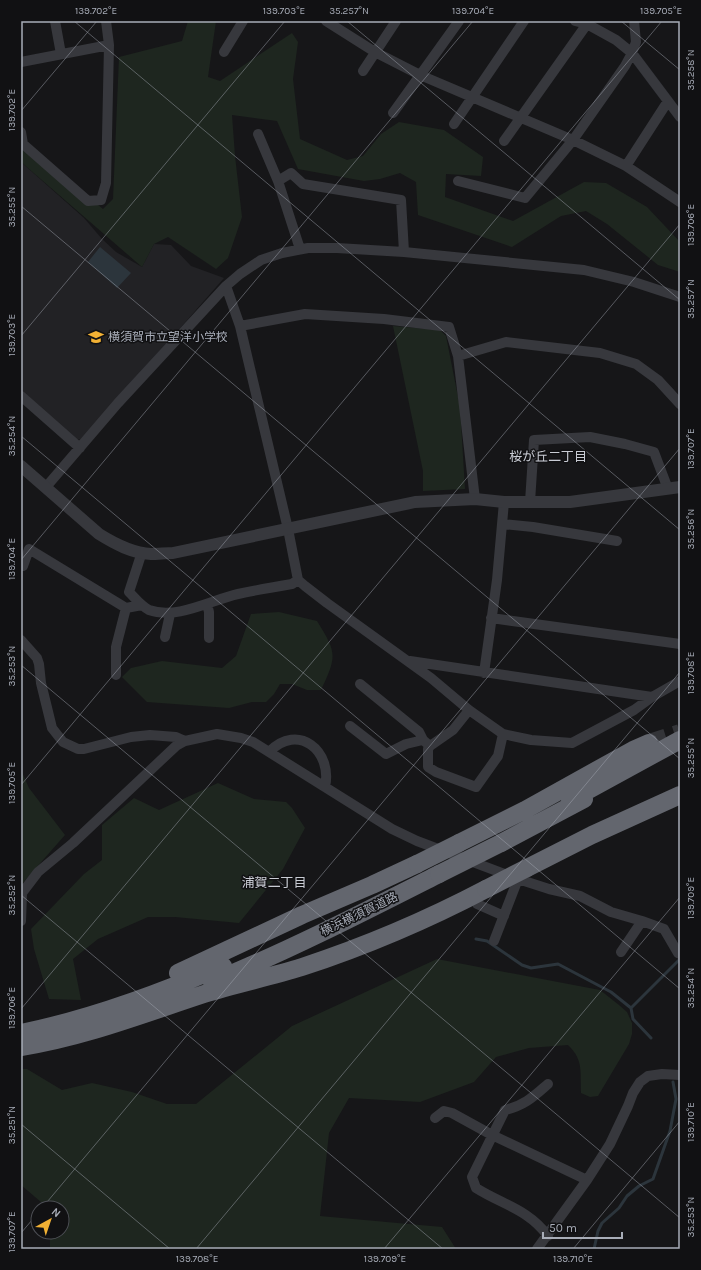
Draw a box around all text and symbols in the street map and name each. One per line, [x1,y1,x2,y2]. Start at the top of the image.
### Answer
text: 139.702°E [75,5,117,17]
text: 139.703°E [263,5,305,17]
text: 35.257°N [329,5,369,17]
text: 139.704°E [452,5,494,17]
text: 139.705°E [640,5,682,17]
text: 35.258°N [685,49,697,91]
text: 139.702°E [6,89,18,131]
text: 35.255°N [6,187,18,227]
text: 139.706°E [685,204,697,246]
text: 35.257°N [685,279,697,319]
text: 139.703°E [6,314,18,356]
school or university icon: 横須賀市立望洋小学校 [87,328,105,346]
place label: 横須賀市立望洋小学校 [108,330,228,344]
text: 35.254°N [6,416,18,456]
text: 139.707°E [685,428,697,470]
district label: 桜が丘二丁目 [509,449,587,464]
text: 35.256°N [685,509,697,549]
text: 139.704°E [6,538,18,580]
text: 35.253°N [6,646,18,686]
text: 139.708°E [685,652,697,694]
text: 35.255°N [685,738,697,778]
text: 139.705°E [6,762,18,804]
text: 35.252°N [6,875,18,915]
district label: 浦賀二丁目 [241,875,307,890]
text: 139.709°E [685,877,697,919]
street label: 横浜横須賀道路 [318,889,400,939]
text: 35.254°N [685,968,697,1008]
text: 139.706°E [6,987,18,1029]
text: 139.710°E [685,1102,697,1142]
text: 35.251°N [6,1106,18,1144]
text: 35.253°N [685,1197,697,1237]
north arrow [30,1200,70,1240]
text: N [49,1205,63,1220]
text: 139.707°E [6,1211,18,1253]
scale bar [543,1214,622,1240]
text: 50 m [549,1221,577,1235]
text: 139.708°E [176,1253,218,1265]
text: 139.709°E [364,1253,406,1265]
text: 139.710°E [553,1253,593,1265]

